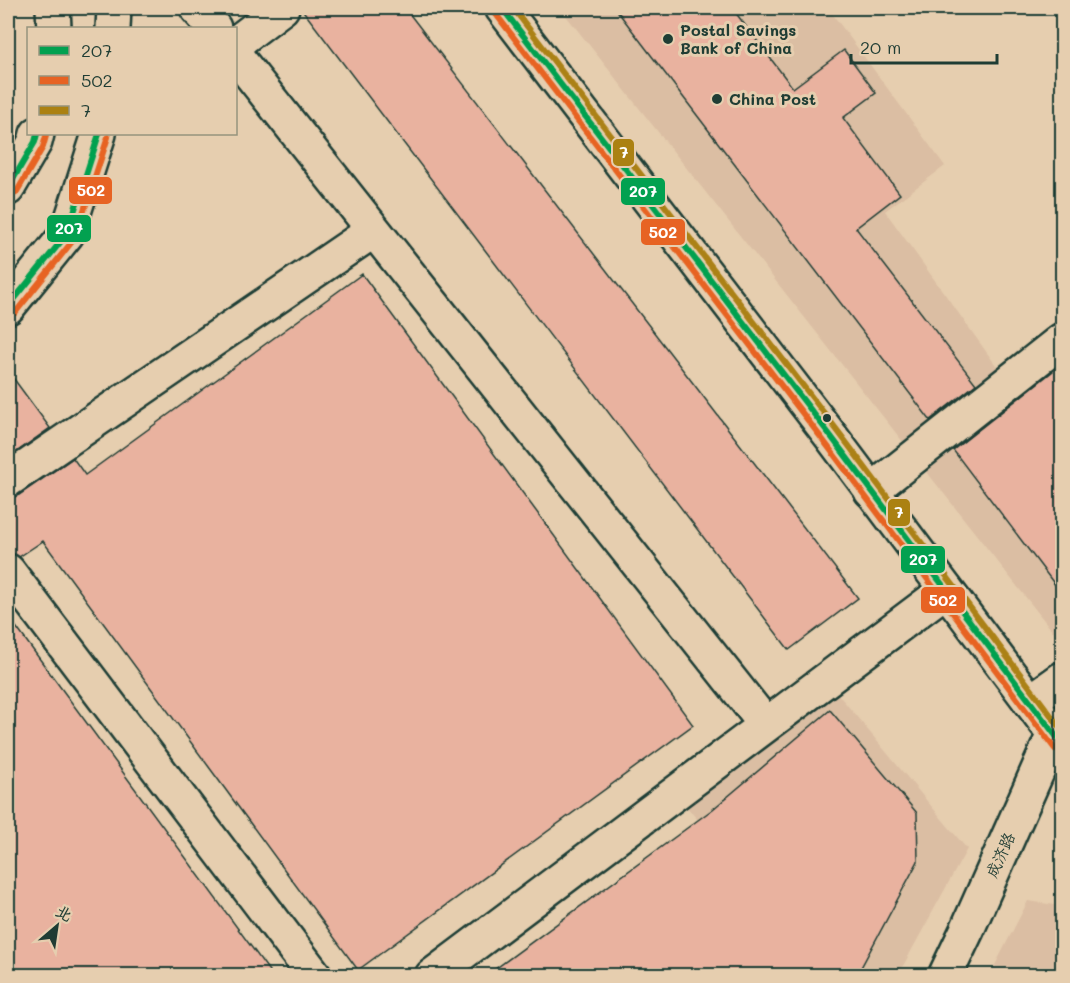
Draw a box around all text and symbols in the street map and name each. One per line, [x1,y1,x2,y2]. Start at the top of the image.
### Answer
place label: Postal Savings Bank of China [680,19,796,58]
legend [27,27,237,135]
scale bar [851,27,996,65]
marker: Postal Savings Bank of China [661,32,675,46]
text: 20 m [860,35,901,59]
text: 207 [81,38,112,62]
text: 502 [81,68,113,92]
place label: China Post [729,88,816,109]
marker: China Post [710,92,724,106]
text: 7 [81,98,91,122]
line badge: 7 [612,138,635,167]
text: 7 [620,141,629,162]
line badge: 502 [68,176,113,205]
line badge: 207 [620,177,666,206]
text: 502 [77,179,105,200]
text: 207 [629,180,657,201]
line badge: 207 [46,214,92,243]
text: 207 [55,217,83,238]
line badge: 502 [640,218,686,246]
text: 502 [649,221,677,242]
unlabelled marker [821,412,833,424]
line badge: 7 [887,498,911,527]
text: 7 [895,501,904,522]
line badge: 207 [900,545,946,574]
text: 207 [909,548,937,569]
line badge: 502 [920,586,966,614]
text: 502 [929,589,957,610]
street label: 成济路 [980,829,1019,881]
north arrow [27,896,87,956]
text: 北 [52,899,77,926]

